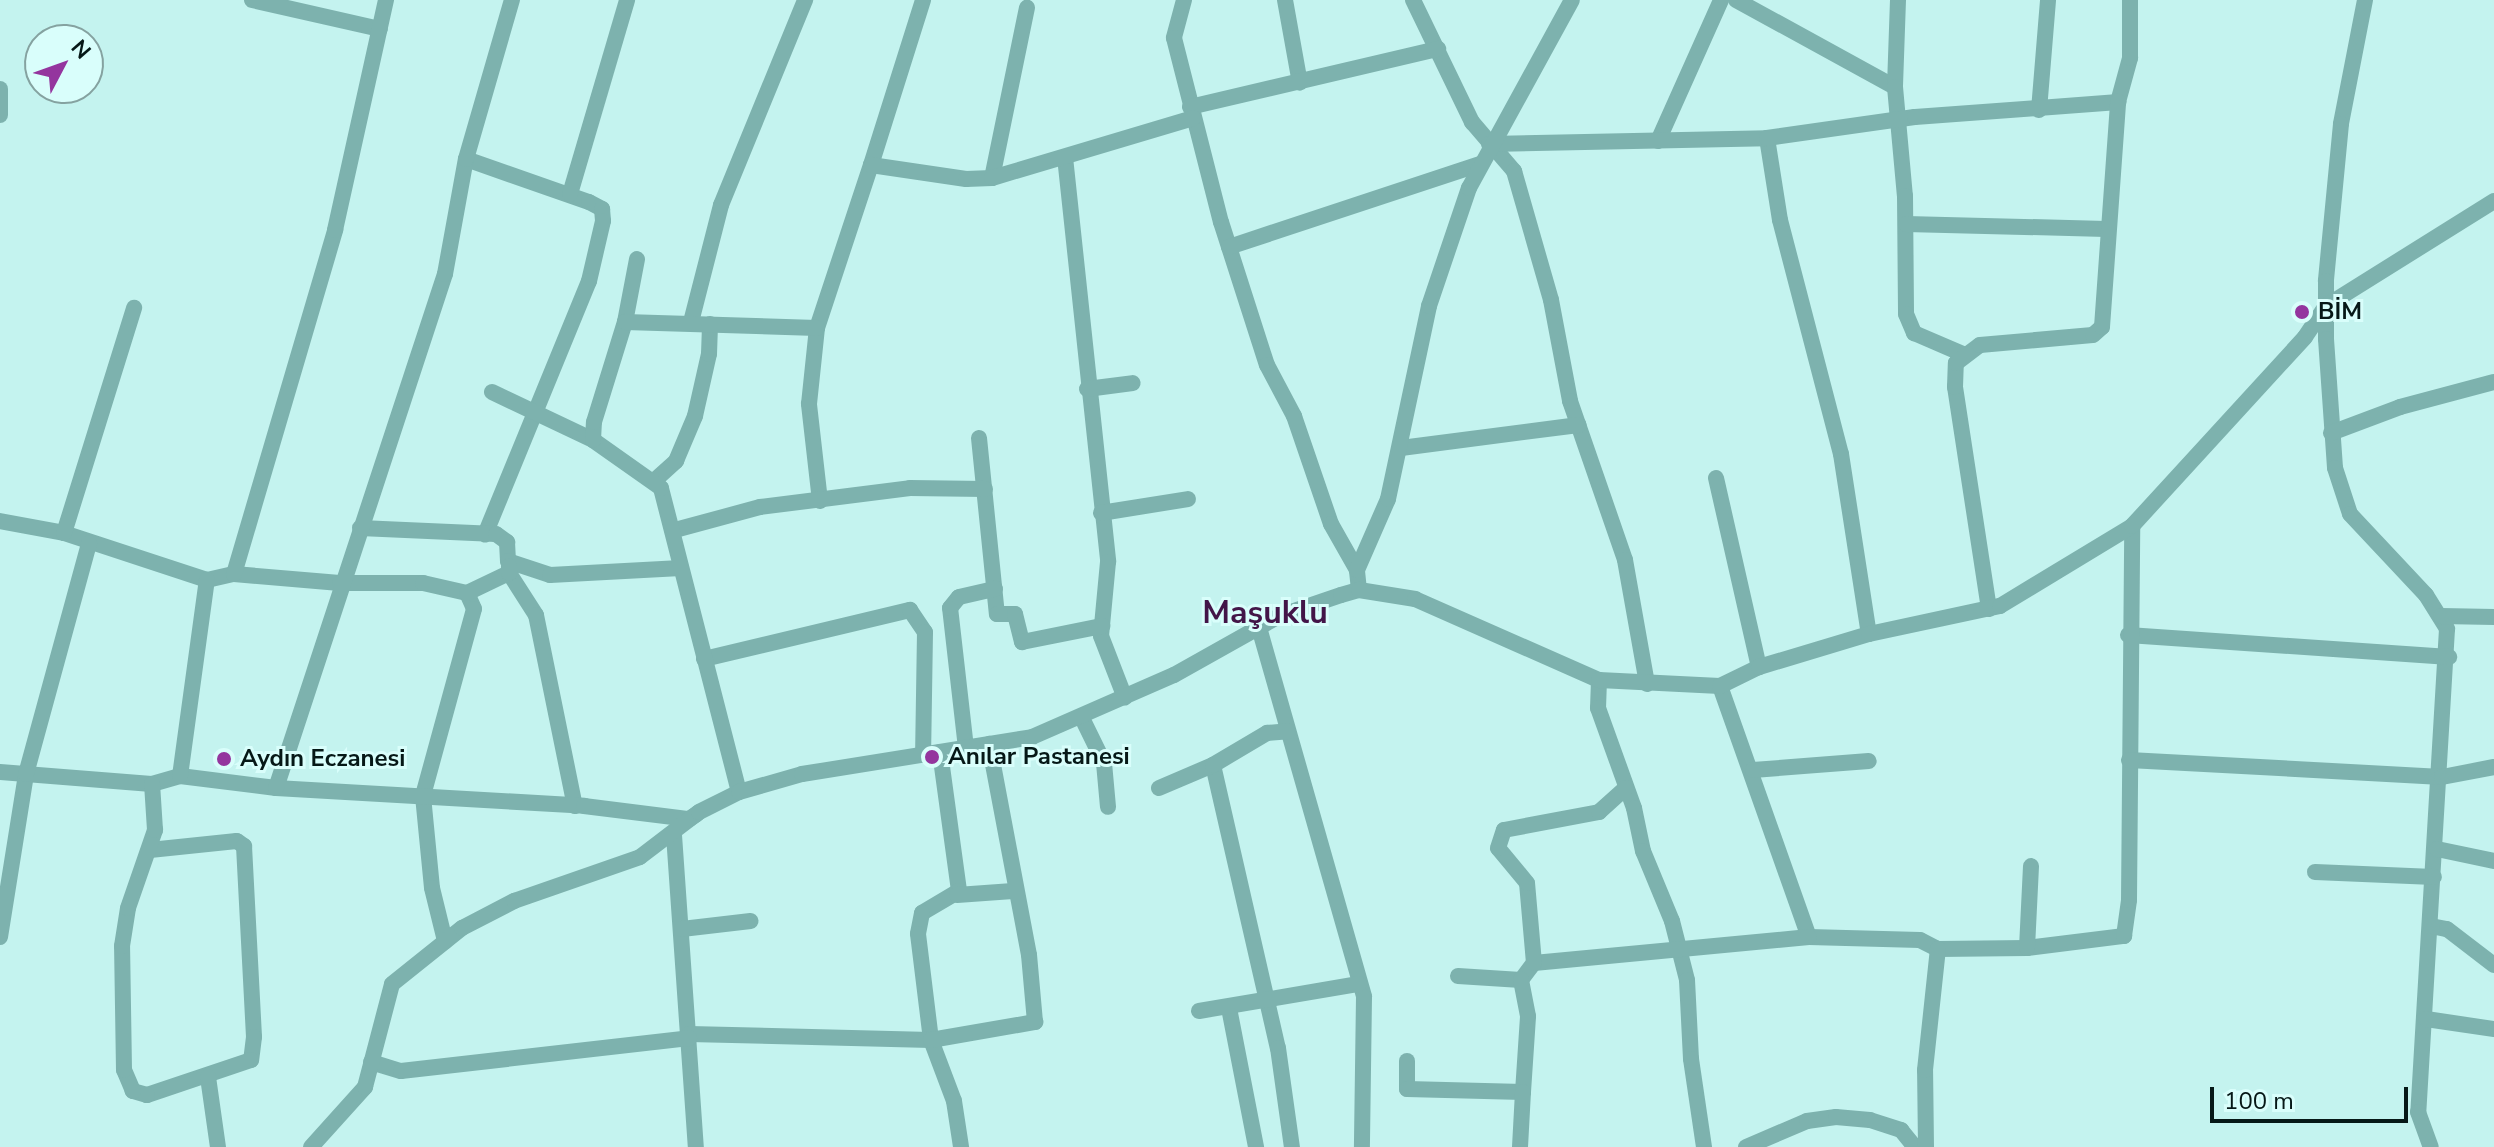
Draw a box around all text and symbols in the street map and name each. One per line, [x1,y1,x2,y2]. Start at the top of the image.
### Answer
north arrow [24,24,104,104]
text: N [64,34,97,66]
place label: BİM [2318,298,2362,326]
marker: BİM [2293,303,2311,321]
district label: Maşuklu [1202,594,1328,632]
place label: Anılar Pastanesi [948,743,1130,771]
place label: Aydın Eczanesi [240,745,405,773]
marker: Anılar Pastanesi [923,748,941,766]
marker: Aydın Eczanesi [215,750,233,768]
scale bar [2214,1071,2412,1121]
text: 100 m [2224,1085,2294,1117]

